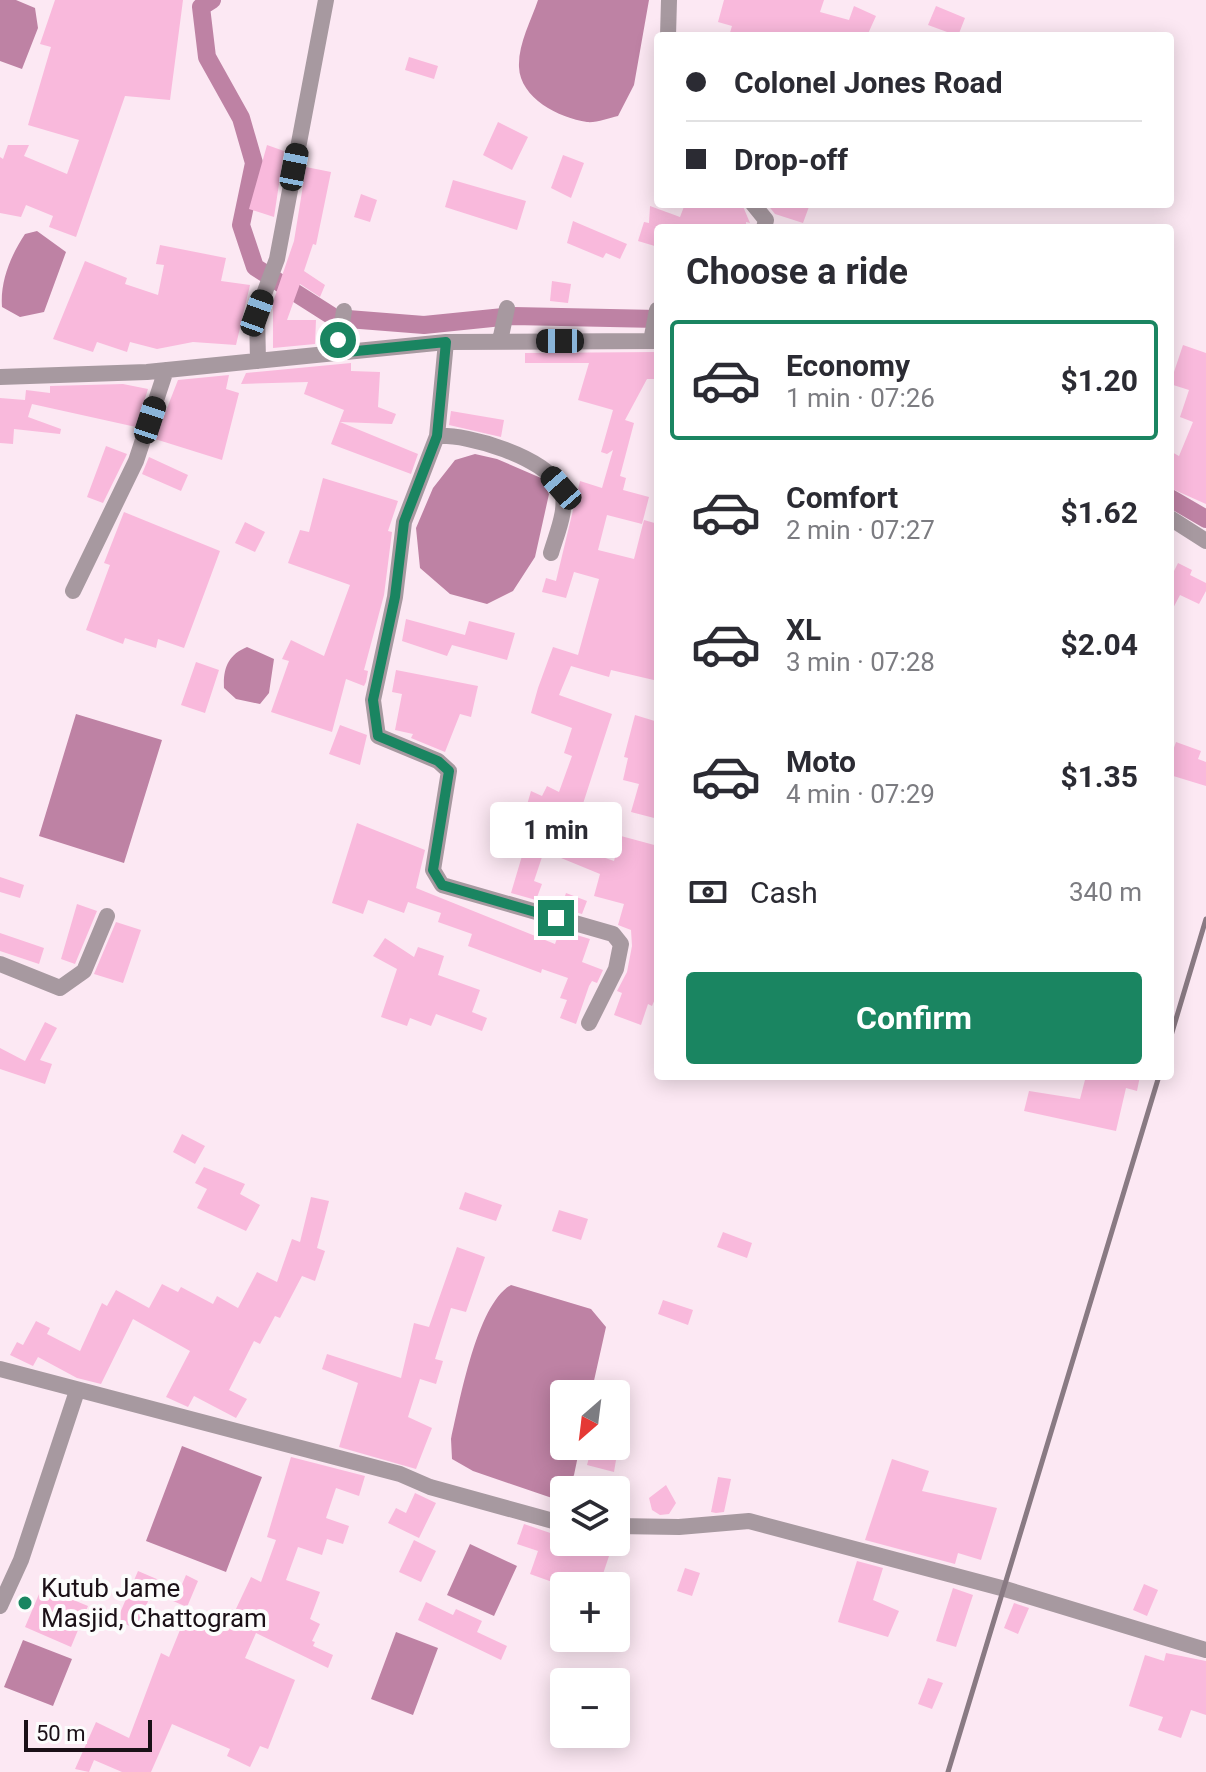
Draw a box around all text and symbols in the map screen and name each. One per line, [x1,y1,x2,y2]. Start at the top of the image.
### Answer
text: Colonel Jones Road [734,65,1003,100]
car [278,141,310,193]
text: Drop-off [734,142,848,177]
text: Choose a ride [686,251,908,293]
car [238,286,276,340]
route start [320,322,356,358]
car [536,329,584,353]
icon: car [690,344,762,416]
text: Economy [786,348,910,383]
text: $1.20 [1060,363,1138,398]
text: 1 min · 07:26 [786,383,935,413]
car [131,393,169,447]
car [536,462,586,514]
icon: car [690,476,762,548]
text: Comfort [786,480,898,515]
text: $1.62 [1060,495,1138,530]
text: 2 min · 07:27 [786,515,935,545]
icon: car [690,608,762,680]
text: XL [786,612,821,647]
text: $2.04 [1060,627,1138,662]
text: 3 min · 07:28 [786,647,935,677]
icon: car [690,740,762,812]
text: Moto [786,744,856,779]
text: $1.35 [1060,759,1138,794]
text: 4 min · 07:29 [786,779,935,809]
callout: 1 min [490,802,622,858]
text: 1 min [523,815,589,845]
icon: cash [686,870,730,914]
text: Cash [750,875,818,910]
text: 340 m [1069,877,1142,907]
route end [538,900,574,936]
button: Confirm [686,972,1142,1064]
north arrow [550,1380,630,1460]
map controls [550,1380,630,1748]
button: layers [550,1476,630,1556]
button: + [550,1572,630,1652]
place label: Kutub Jame Masjid, Chattogram [41,1573,267,1633]
marker: Kutub Jame Masjid, Chattogram [16,1594,34,1612]
button: − [550,1668,630,1748]
scale bar [24,1716,152,1752]
text: 50 m [36,1721,85,1746]

